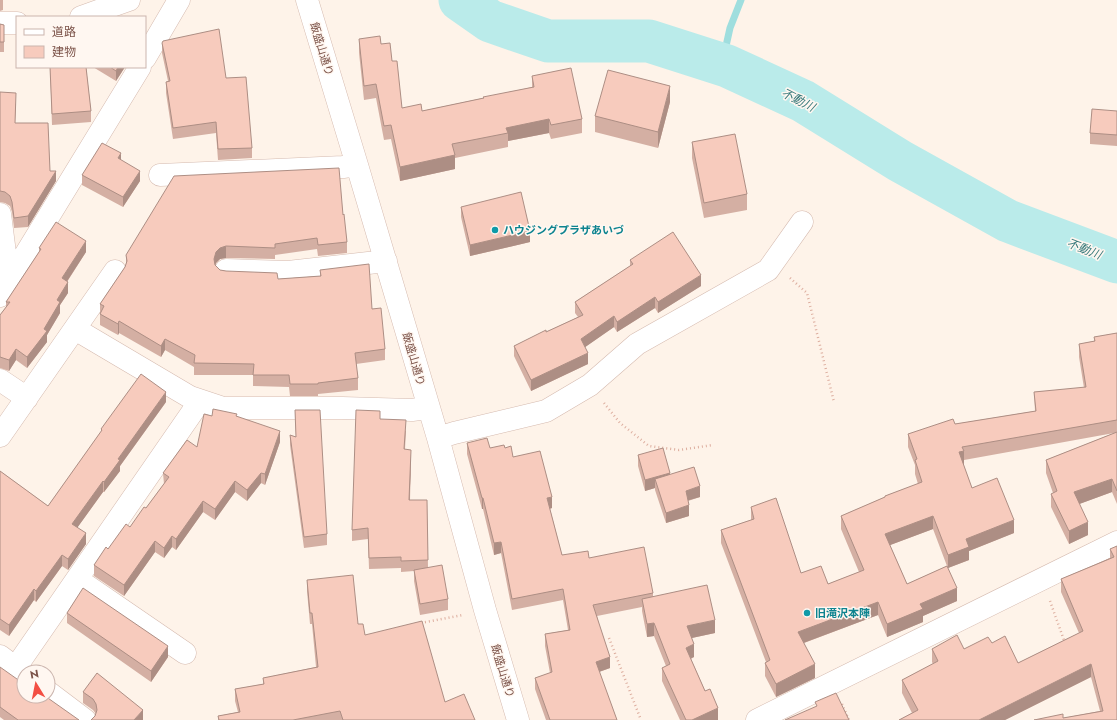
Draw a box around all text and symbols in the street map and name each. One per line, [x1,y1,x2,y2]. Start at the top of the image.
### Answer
legend [16,16,146,68]
street label: 飯盛山通り [306,20,338,78]
text: 道路 [52,23,76,41]
text: 建物 [52,43,76,61]
water label: 不動川 [778,84,820,117]
place label: ハウジングプラザあいづ [503,222,624,238]
marker: ハウジングプラザあいづ [490,225,500,235]
water label: 不動川 [1064,234,1106,265]
street label: 飯盛山通り [399,330,429,388]
place label: 旧滝沢本陣 [815,605,870,621]
marker: 旧滝沢本陣 [802,608,812,618]
street label: 飯盛山通り [487,642,519,700]
north arrow [16,664,56,704]
text: N [29,666,40,683]

